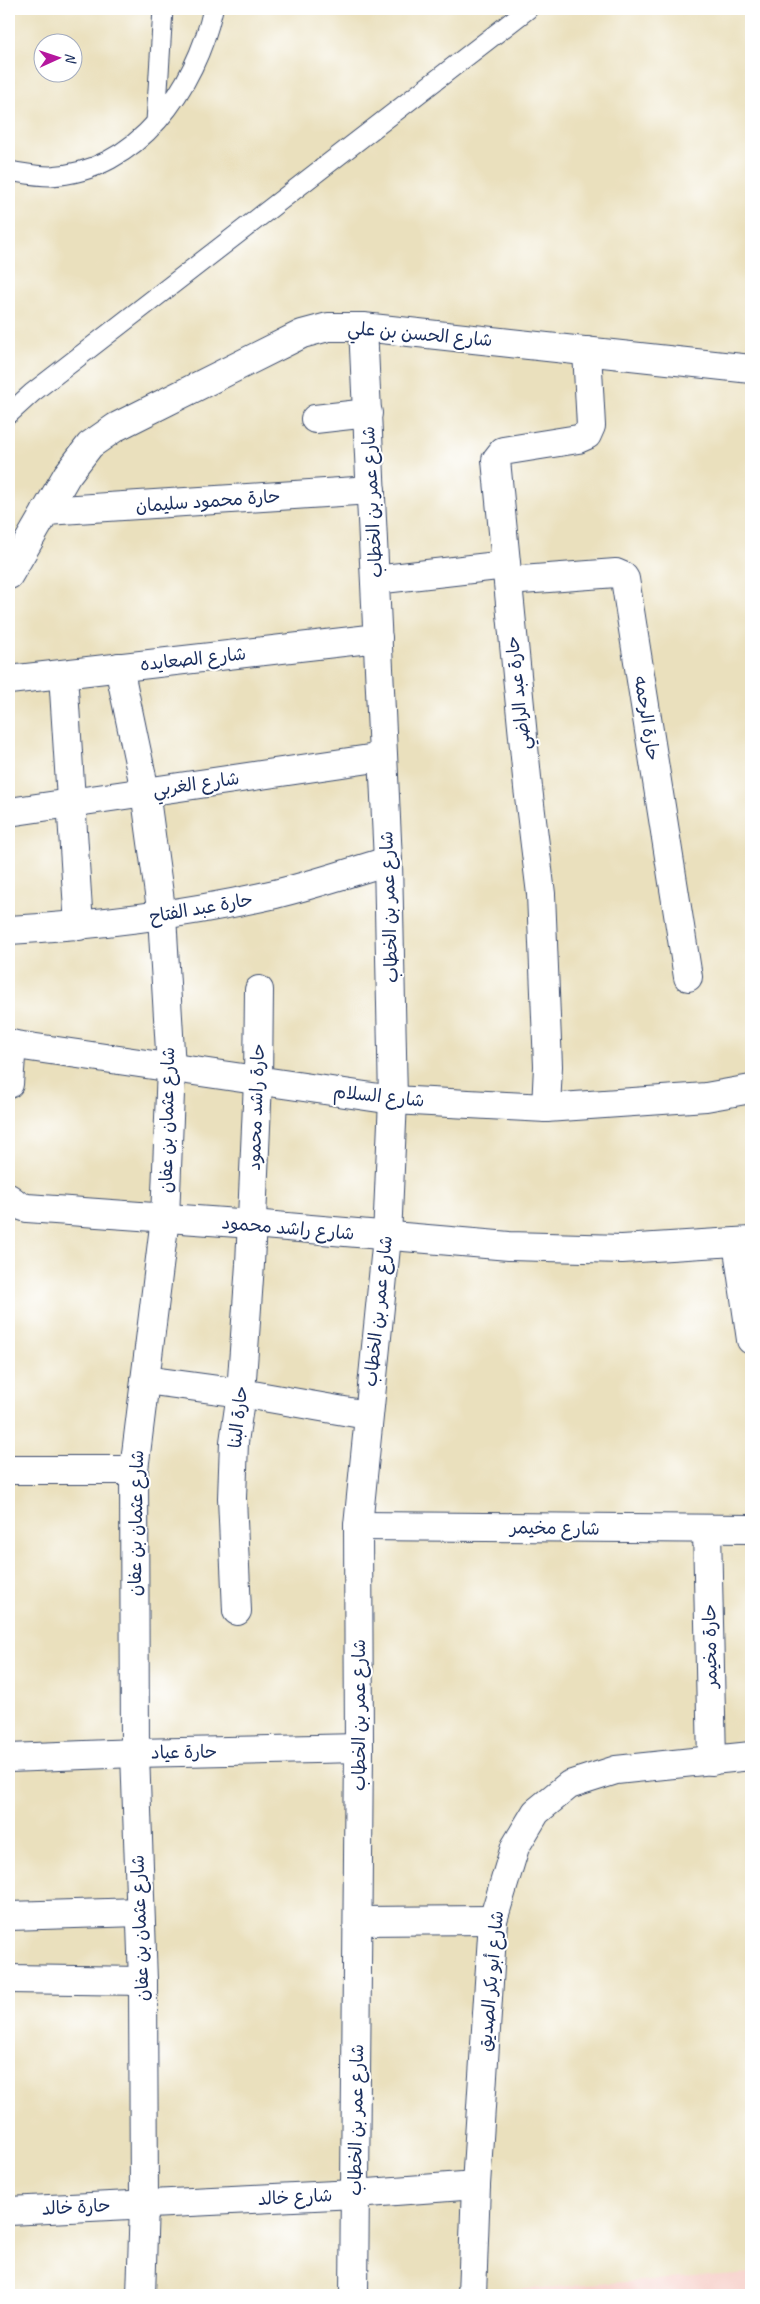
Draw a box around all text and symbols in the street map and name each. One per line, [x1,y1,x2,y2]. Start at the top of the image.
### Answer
north arrow [32,32,82,82]
text: N [62,53,79,64]
street label: شارع الحسن بن علي [346,317,493,356]
street label: شارع عمر بن الخطاب [357,426,388,578]
street label: حارة محمود سليمان [135,485,281,517]
street label: حارة عبد الراضي [501,634,540,751]
street label: شارع الصعايده [139,642,247,676]
street label: حارة الرحمه [629,674,665,762]
street label: شارع الغربي [151,767,241,806]
street label: شارع عمر بن الخطاب [375,831,404,983]
street label: حارة عبد الفتاح [148,888,255,929]
street label: حارة راشد محمود [243,1043,269,1171]
street label: شارع عثمان بن عفان [155,1047,180,1193]
street label: شارع السلام [332,1080,426,1115]
street label: شارع راشد محمود [221,1211,355,1246]
street label: شارع عمر بن الخطاب [359,1234,398,1388]
street label: حارة البنا [224,1385,252,1449]
street label: شارع عثمان بن عفان [124,1450,149,1596]
street label: شارع مخيمر [508,1516,600,1541]
street label: حارة مخيمر [698,1604,722,1690]
street label: شارع عمر بن الخطاب [348,1639,371,1791]
street label: حارة عياد [151,1740,217,1764]
street label: شارع عثمان بن عفان [126,1854,155,2001]
street label: شارع أبو بكر الصديق [474,1910,509,2052]
street label: شارع عمر بن الخطاب [344,2044,369,2196]
street label: شارع خالد [257,2184,333,2211]
street label: حارة خالد [41,2194,111,2220]

